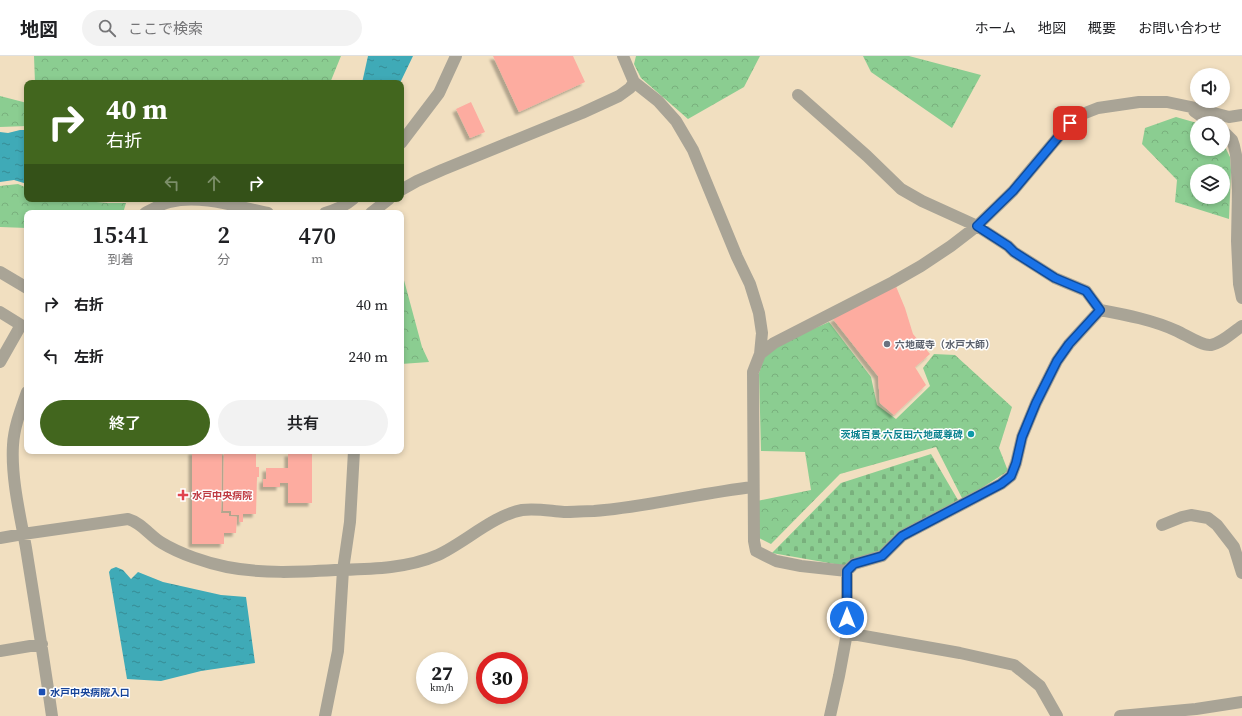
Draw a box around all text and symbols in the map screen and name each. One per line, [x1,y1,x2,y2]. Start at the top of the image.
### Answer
search box [82,10,362,46]
text: 地図 [20,16,58,42]
icon: search [96,17,118,39]
text: ここで検索 [128,18,203,39]
text: ホーム [974,18,1016,38]
text: 地図 [1038,18,1066,38]
text: 概要 [1088,18,1116,38]
text: お問い合わせ [1138,18,1222,38]
map controls [1190,68,1230,204]
button: sound [1190,68,1230,108]
text: 40 m [106,90,168,128]
icon: right [40,96,92,148]
pin [1053,106,1087,140]
icon: arrive [1059,112,1081,134]
button: search [1190,116,1230,156]
text: 右折 [106,128,142,153]
button: layers [1190,164,1230,204]
icon: left [161,172,183,194]
icon: ahead [203,172,225,194]
icon: right [245,172,267,194]
text: 15:41 [92,218,149,251]
text: 2 [218,218,230,251]
text: 470 [298,219,336,252]
text: m [311,250,323,267]
text: 到着 [108,251,134,268]
text: 分 [217,251,230,268]
icon: right [40,293,62,315]
text: 右折 [74,294,104,315]
text: 40 m [356,294,388,315]
place label: 六地蔵寺（水戸大師） [895,338,995,351]
marker: 六地蔵寺（水戸大師） [882,339,892,349]
icon: left [40,345,62,367]
text: 左折 [74,346,104,367]
text: 240 m [348,346,388,367]
button: 終了 [40,400,210,446]
button: 共有 [218,400,388,446]
place label: 茨城百景 六反田六地蔵尊碑 [841,428,963,441]
marker: 茨城百景 六反田六地蔵尊碑 [966,429,976,439]
marker: 水戸中央病院 [177,489,189,501]
place label: 水戸中央病院 [192,489,252,502]
position arrow [826,597,868,639]
speed limit sign: 30 [476,652,528,704]
text: 27 [431,659,453,687]
text: km/h [430,681,454,694]
place label: 水戸中央病院入口 [50,686,130,699]
marker: 水戸中央病院入口 [37,687,47,697]

